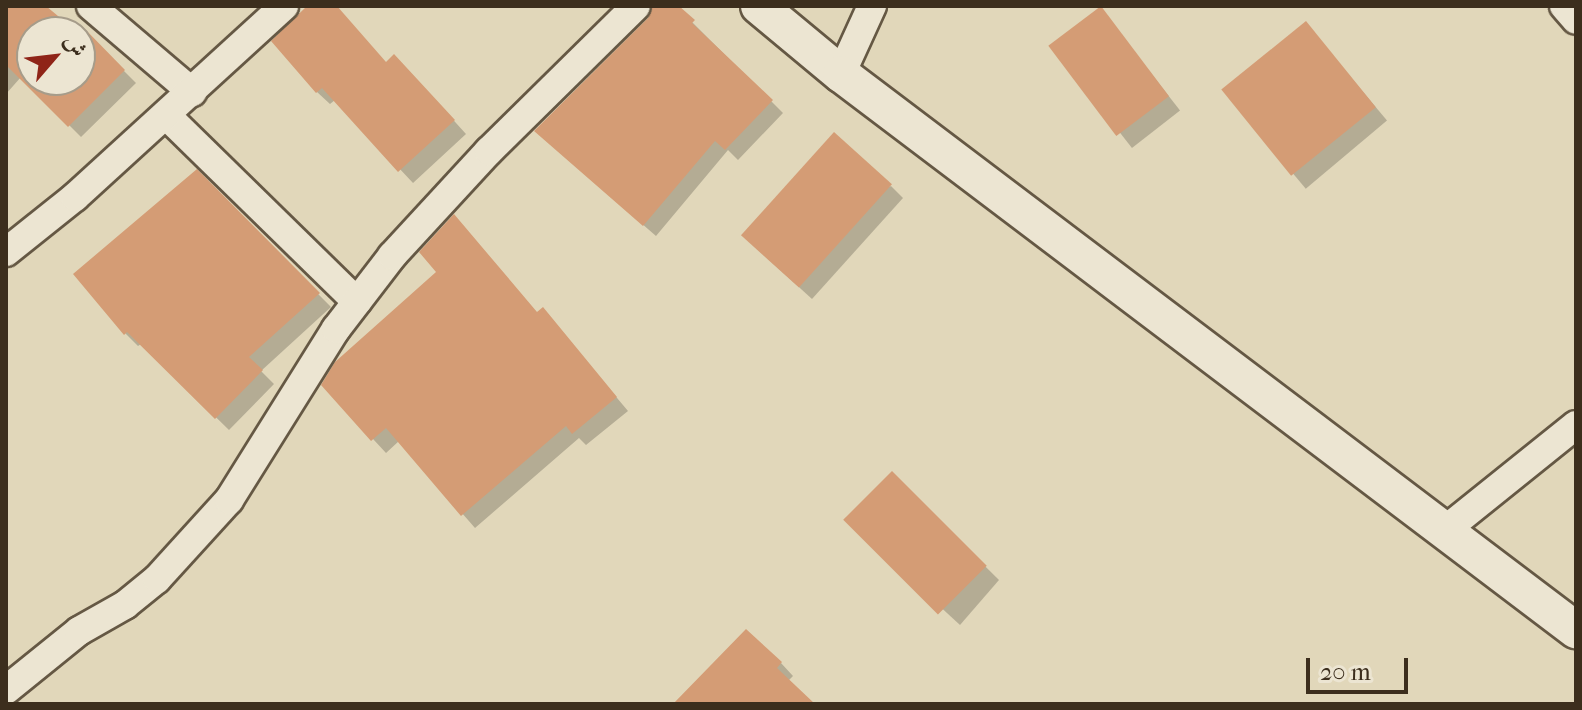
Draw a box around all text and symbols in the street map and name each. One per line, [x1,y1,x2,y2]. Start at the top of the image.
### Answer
north arrow [16,16,96,96]
text: ش [59,30,92,61]
scale bar [1310,642,1412,692]
text: 20 m [1320,658,1371,686]

